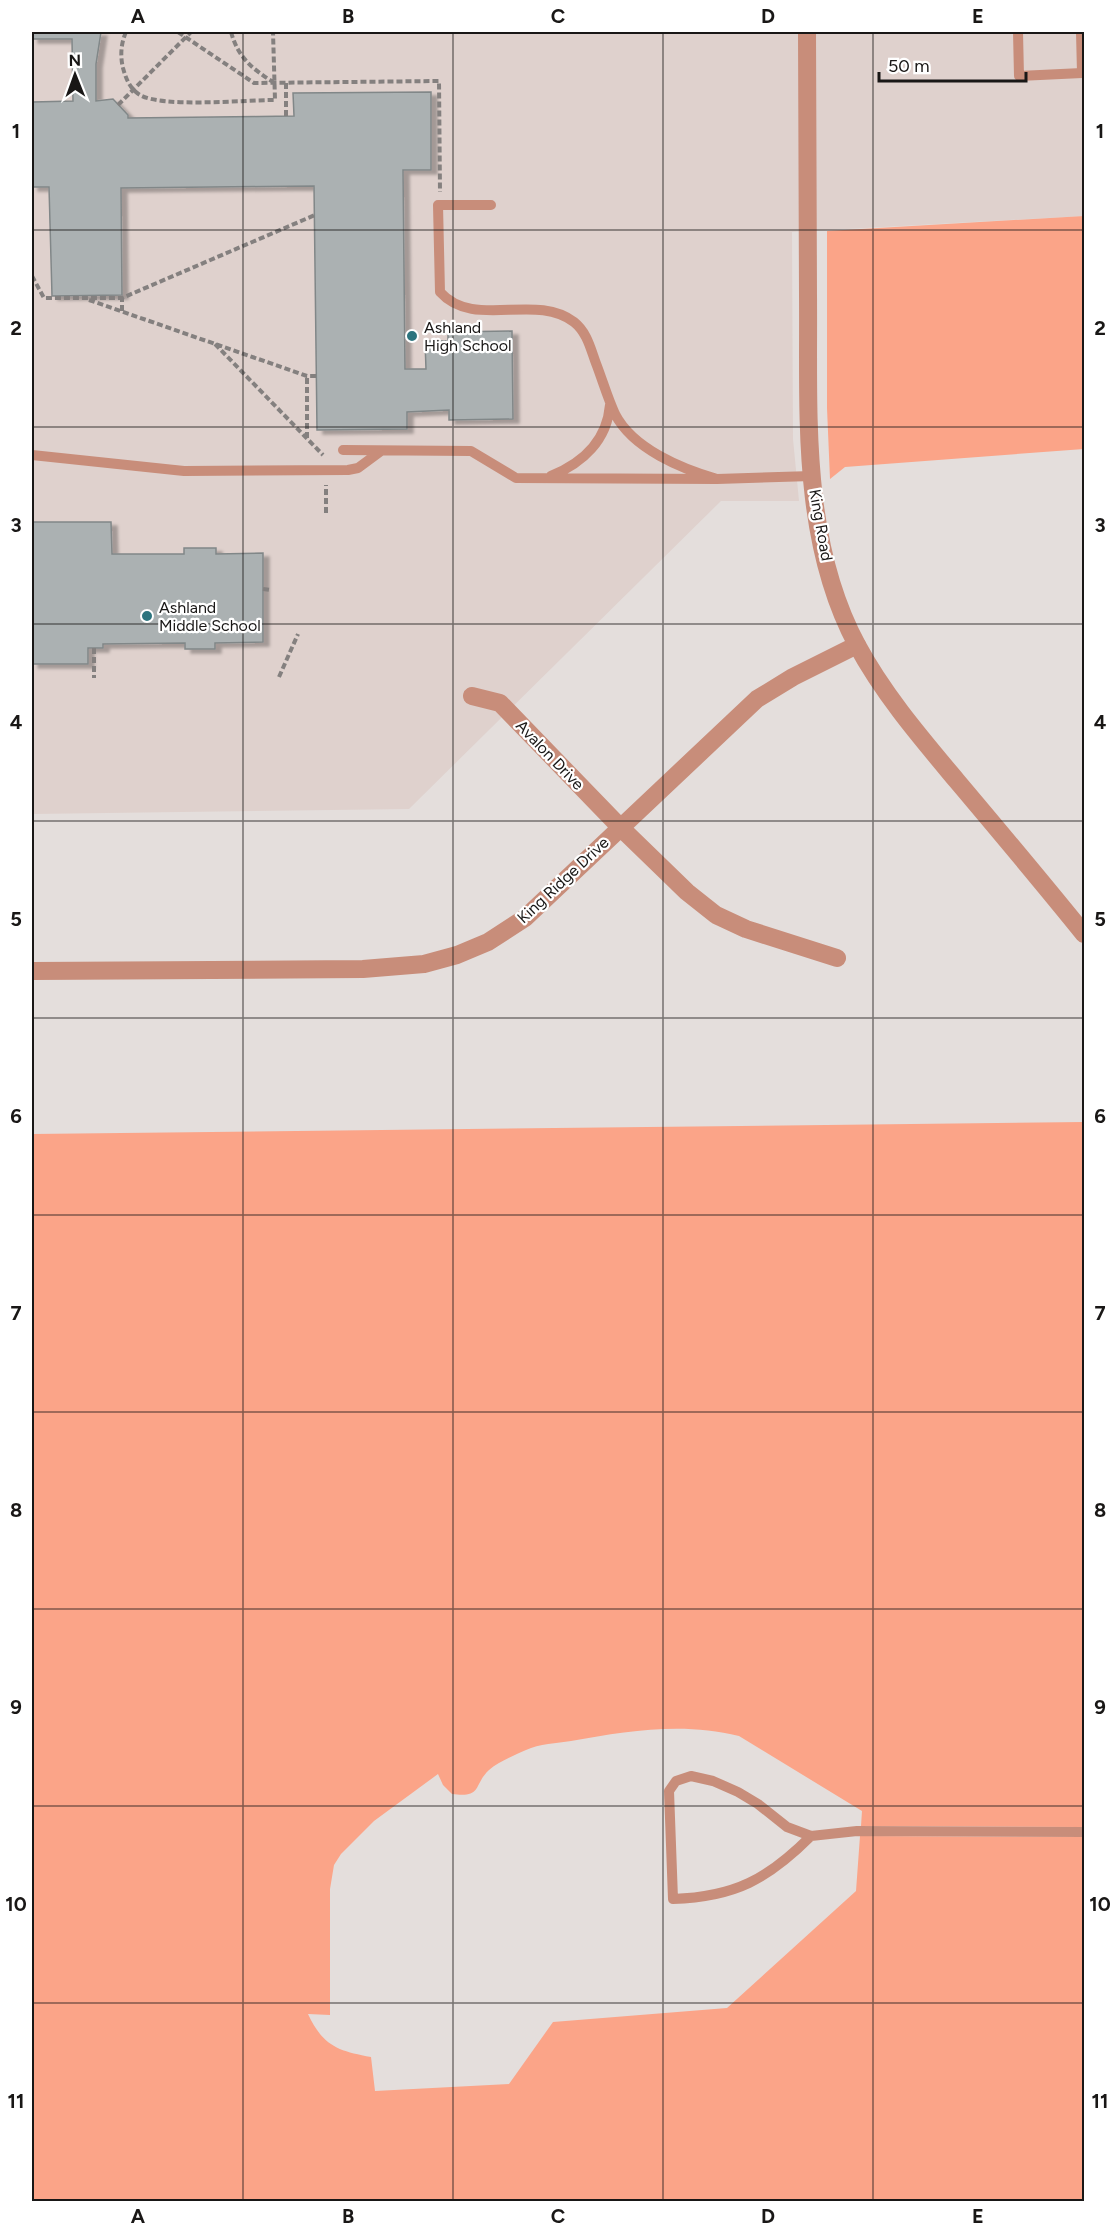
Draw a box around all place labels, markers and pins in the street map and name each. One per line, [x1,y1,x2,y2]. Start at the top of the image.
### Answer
place label: Ashland High School [424,318,512,355]
marker: Ashland High School [405,329,419,343]
place label: Ashland Middle School [159,598,261,635]
marker: Ashland Middle School [140,609,154,623]

